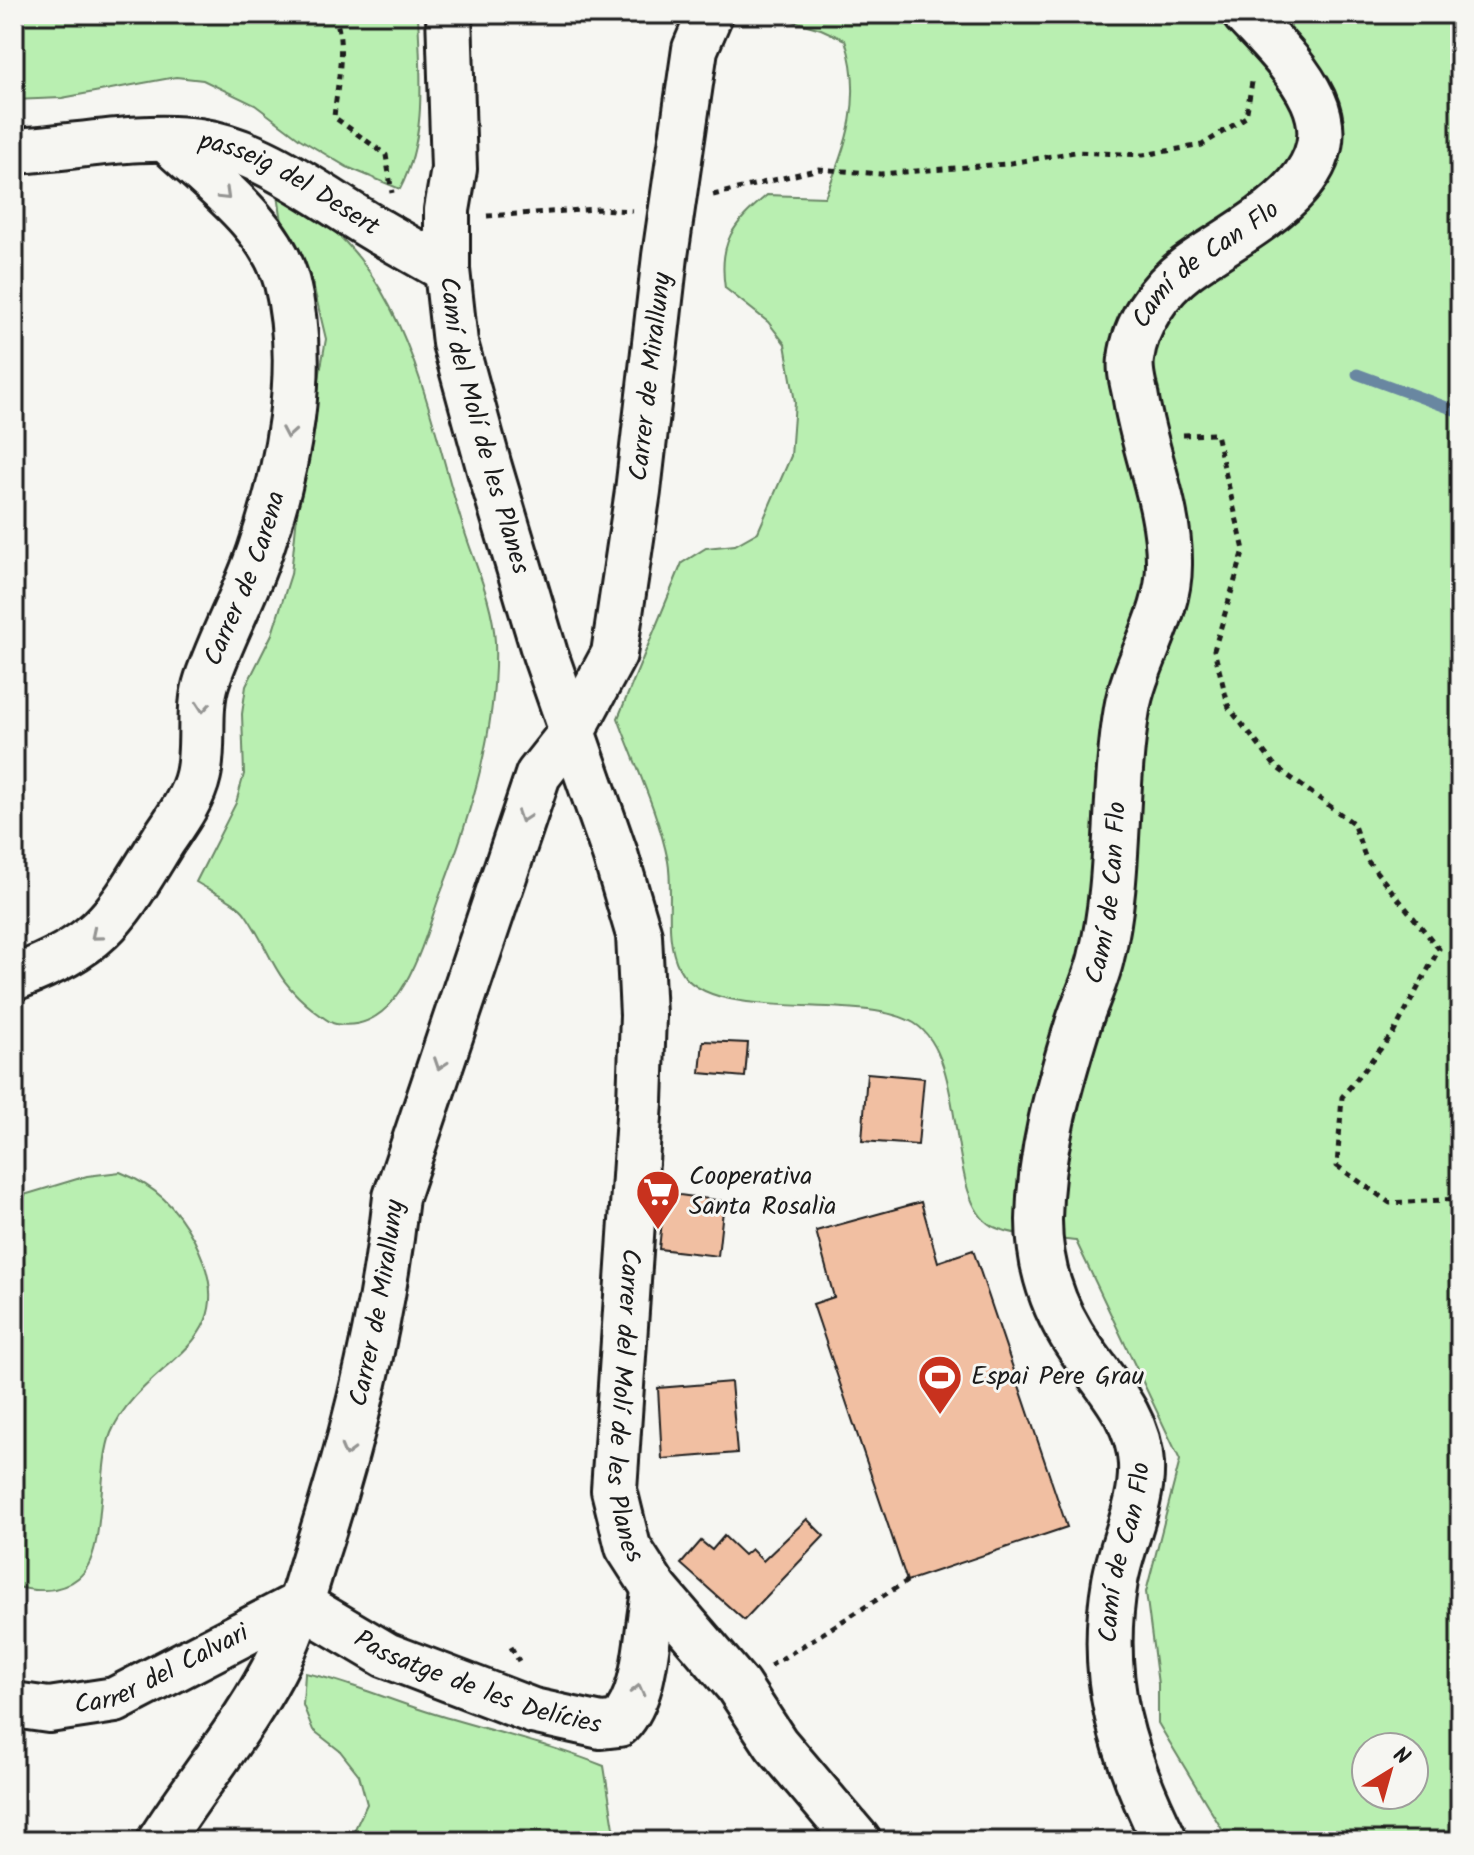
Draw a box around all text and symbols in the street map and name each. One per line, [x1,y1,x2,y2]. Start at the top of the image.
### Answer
street label: passeig del Desert [195,120,388,248]
one-way arrow [216,186,230,200]
street label: Camí de Can Flo [1121,190,1290,336]
street label: Carrer de Miralluny [618,269,684,483]
street label: Camí del Molí de les Planes [427,275,541,579]
one-way arrow [280,426,297,440]
street label: Carrer de Carena [193,487,298,672]
one-way arrow [195,701,212,714]
street label: Camí de Can Flo [1073,800,1139,990]
one-way arrow [517,810,533,824]
one-way arrow [90,925,105,940]
one-way arrow [434,1056,450,1070]
place label: Cooperativa Santa Rosalia [689,1156,837,1228]
supermarket icon: Cooperativa Santa Rosalia [634,1168,682,1231]
street label: Carrer de Miralluny [338,1197,417,1411]
street label: Carrer del Molí de les Planes [592,1247,654,1572]
sports icon: Espai Pere Grau [916,1353,964,1416]
place label: Espai Pere Grau [971,1356,1145,1398]
one-way arrow [339,1444,356,1458]
street label: Camí de Can Flo [1088,1462,1162,1643]
street label: Carrer del Calvari [72,1612,258,1727]
street label: Passatge de les Delícies [345,1619,605,1746]
one-way arrow [628,1683,645,1697]
north arrow [1350,1731,1430,1811]
text: N [1384,1739,1417,1775]

